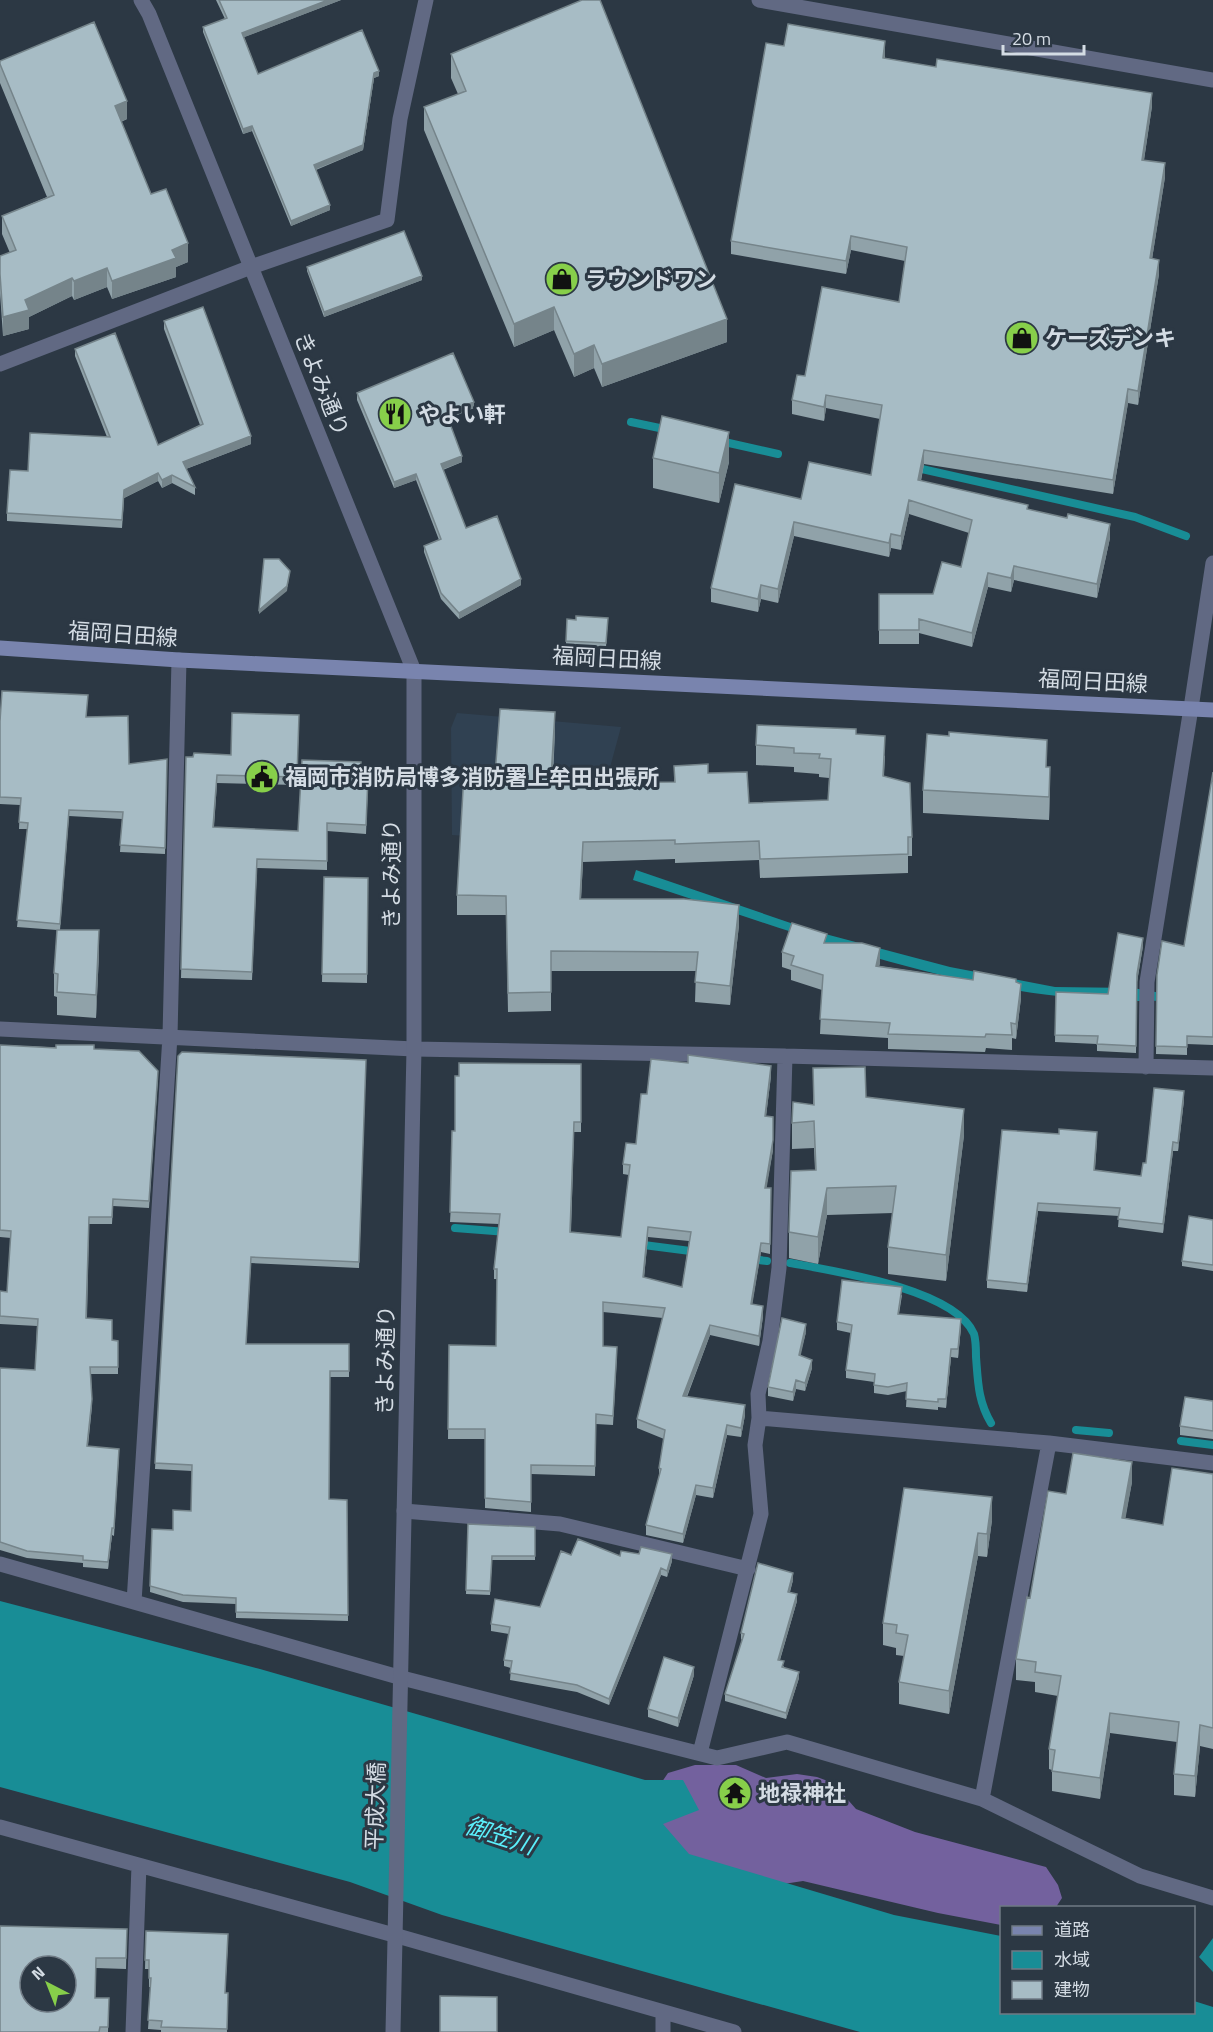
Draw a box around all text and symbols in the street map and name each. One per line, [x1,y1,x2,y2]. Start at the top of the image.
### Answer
scale bar [1003,18,1084,56]
text: 20 m [1012,25,1051,52]
shop icon: ラウンドワン [544,261,580,297]
place label: ラウンドワン [585,262,717,296]
shop icon: ケーズデンキ [1004,320,1040,356]
place label: ケーズデンキ [1045,321,1176,355]
street label: きよみ通り [286,327,358,441]
restaurant icon: やよい軒 [377,396,413,432]
place label: やよい軒 [418,397,506,431]
street label: 福岡日田線 [67,613,179,655]
street label: 福岡日田線 [551,638,663,678]
street label: 福岡日田線 [1037,661,1149,701]
public building icon: 福岡市消防局博多消防署上牟田出張所 [244,759,280,795]
place label: 福岡市消防局博多消防署上牟田出張所 [285,760,659,794]
street label: きよみ通り [374,819,408,929]
street label: きよみ通り [367,1305,403,1415]
street label: 平成大橋 [356,1761,394,1851]
temple icon: 地禄神社 [717,1775,753,1811]
place label: 地禄神社 [758,1776,846,1810]
water label: 御笠川 [461,1807,543,1864]
legend [1000,1906,1195,2014]
text: 道路 [1054,1916,1090,1943]
text: 水域 [1054,1946,1090,1973]
north arrow [18,1954,78,2014]
text: N [26,1960,50,1985]
text: 建物 [1054,1976,1090,2003]

